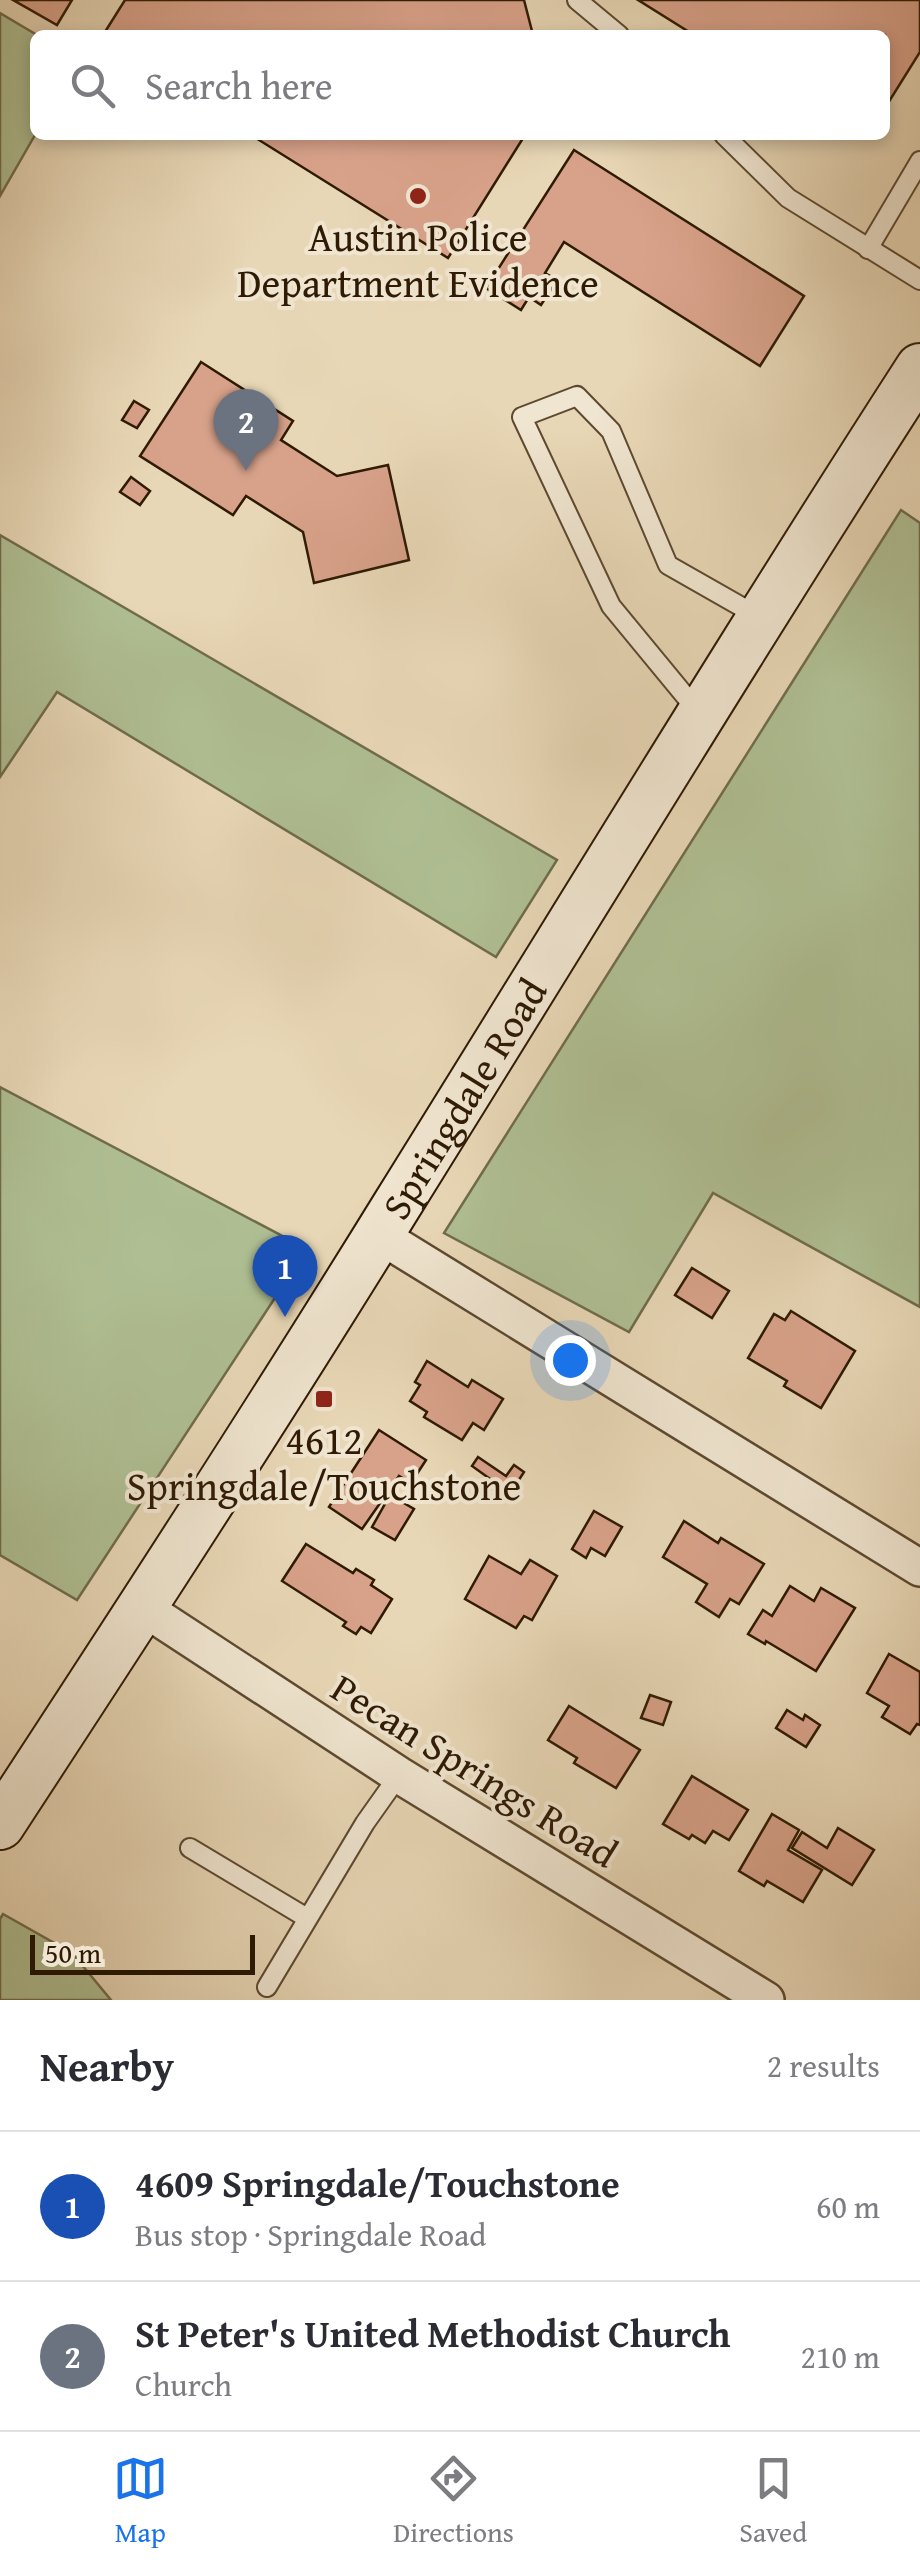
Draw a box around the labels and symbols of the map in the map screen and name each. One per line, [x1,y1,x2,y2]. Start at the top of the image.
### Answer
marker: Austin Police Department Evidence [407,185,429,207]
place label: Austin Police Department Evidence [237,207,599,312]
pin: 2 [214,388,278,471]
street label: Springdale Road [366,966,561,1230]
pin: 1 [252,1234,318,1317]
your location [545,1335,596,1386]
marker: 4612 Springdale/Touchstone [313,1388,335,1410]
place label: 4612 Springdale/Touchstone [127,1410,521,1515]
street label: Pecan Springs Road [320,1658,630,1882]
scale bar [30,1930,255,1974]

